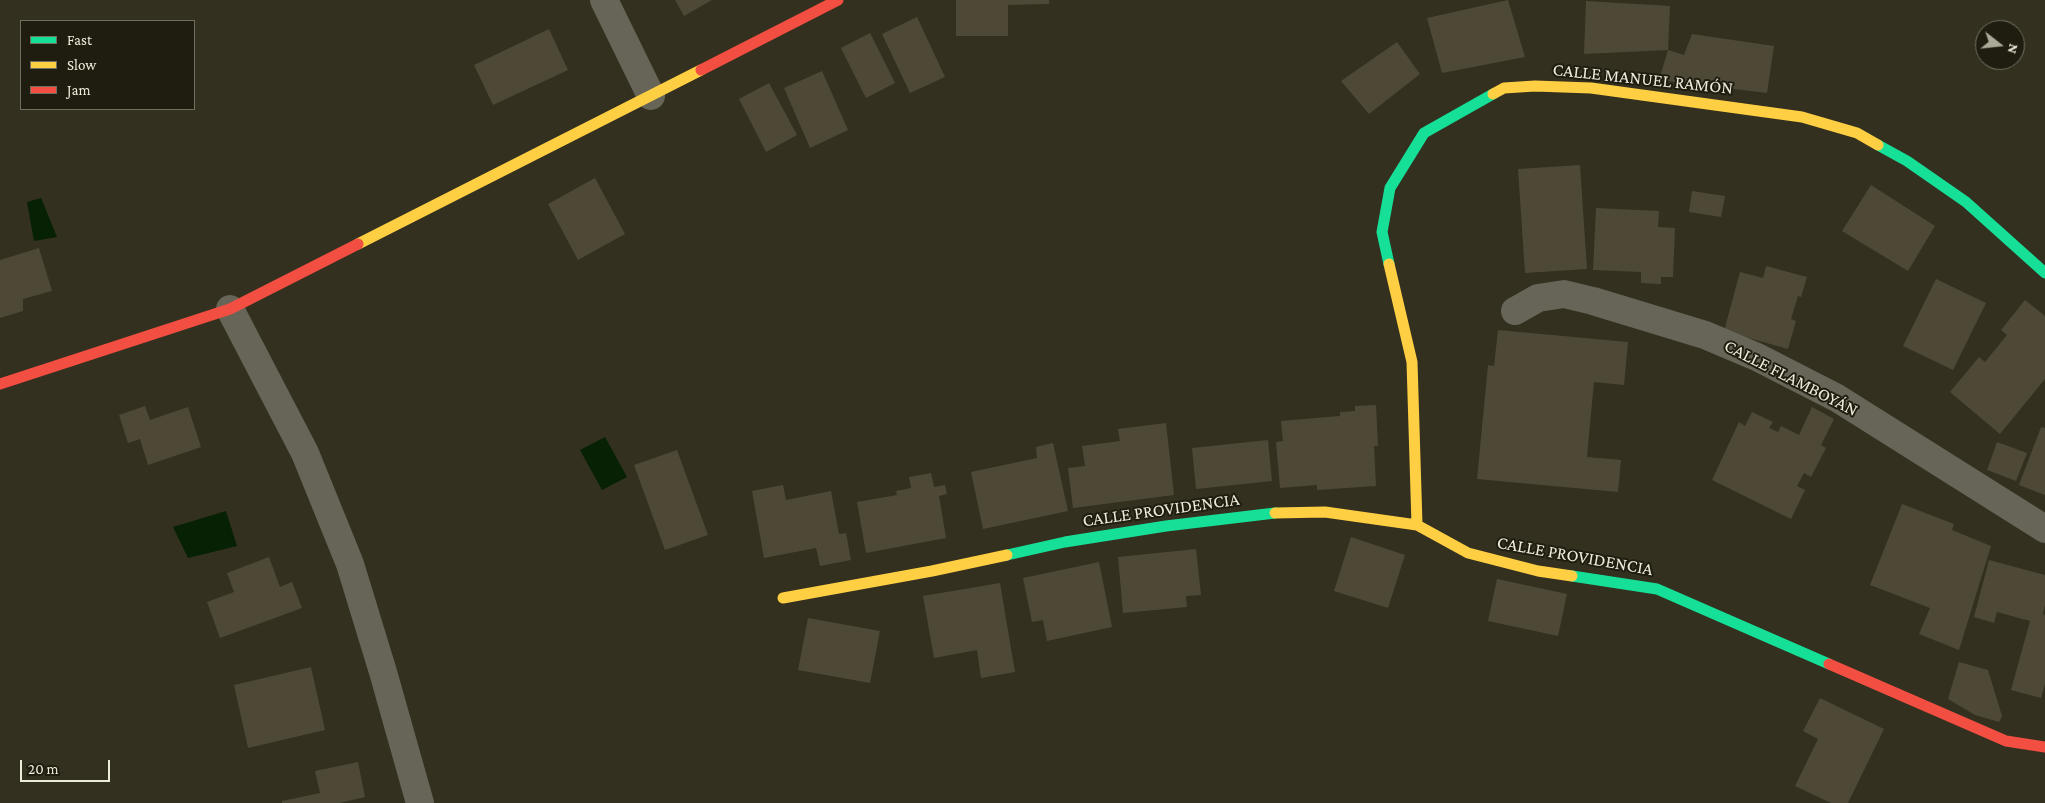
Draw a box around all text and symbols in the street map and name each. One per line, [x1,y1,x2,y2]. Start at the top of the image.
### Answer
legend [20,20,195,110]
north arrow [1975,20,2025,70]
text: Fast [67,32,92,48]
text: N [2004,42,2022,56]
text: Slow [67,57,96,73]
street label: CALLE MANUEL RAMÓN [1552,59,1734,99]
text: Jam [67,82,90,98]
street label: CALLE FLAMBOYÁN [1721,335,1861,421]
street label: CALLE PROVIDENCIA [1081,488,1241,532]
street label: CALLE PROVIDENCIA [1495,532,1655,580]
scale bar [22,750,112,782]
text: 20 m [28,761,59,777]

